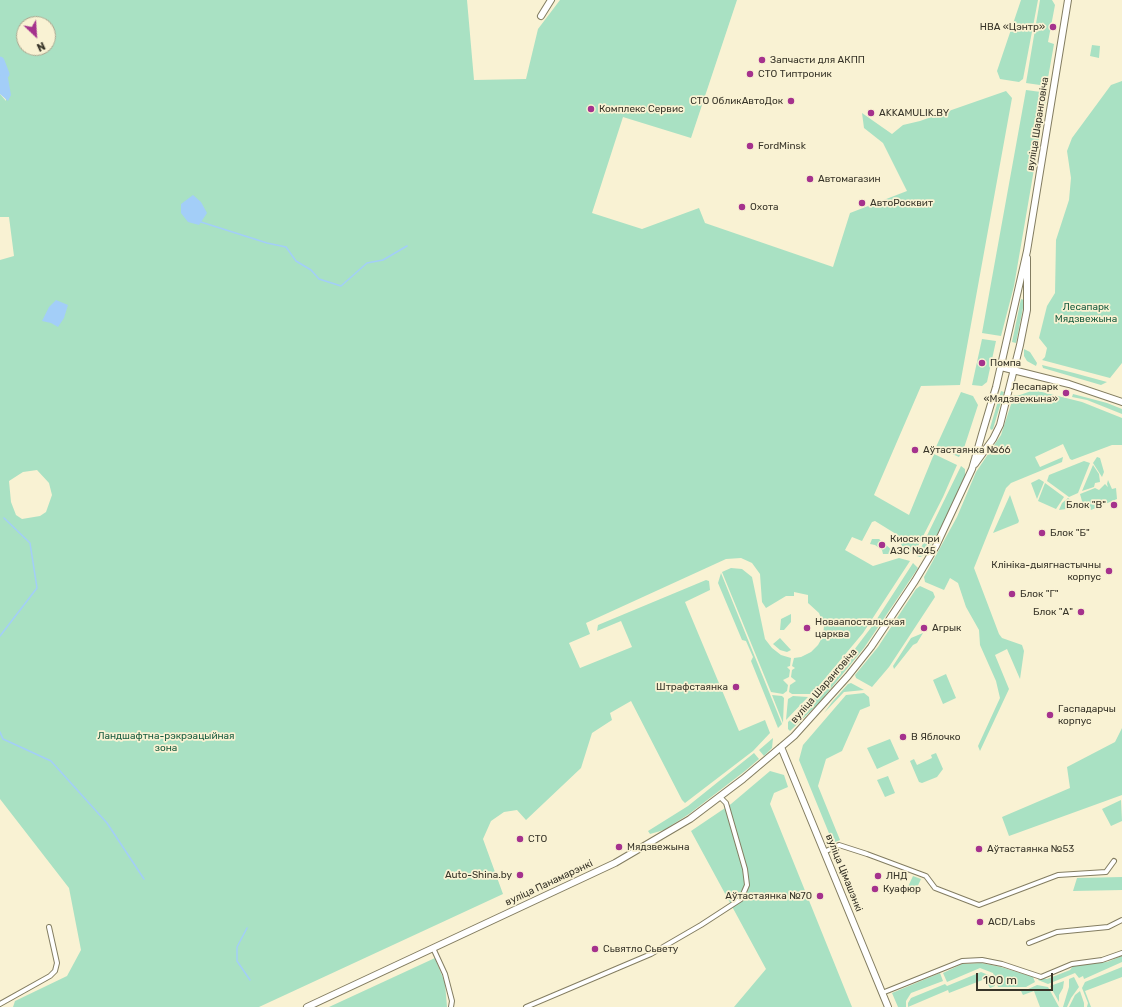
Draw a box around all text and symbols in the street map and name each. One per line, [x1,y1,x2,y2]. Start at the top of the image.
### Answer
north arrow [16,16,56,56]
place label: НВА «Цэнтр» [980,21,1045,33]
marker: НВА «Цэнтр» [1048,22,1058,32]
text: N [35,39,47,54]
place label: Запчасти для АКПП [770,54,865,66]
marker: Запчасти для АКПП [757,55,767,65]
place label: СТО Типтроник [758,68,832,80]
marker: СТО Типтроник [745,69,755,79]
street label: вуліца Шаранговіча [1025,76,1051,172]
place label: СТО ОбликАвтоДок [690,95,783,107]
marker: СТО ОбликАвтоДок [786,96,796,106]
place label: Комплекс Сервис [599,103,684,115]
marker: Комплекс Сервис [586,104,596,114]
place label: AKKAMULIK.BY [879,107,949,119]
marker: AKKAMULIK.BY [866,108,876,118]
place label: FordMinsk [758,140,806,152]
marker: FordMinsk [745,141,755,151]
place label: Автомагазин [818,173,881,185]
marker: Автомагазин [805,174,815,184]
place label: АвтоРосквит [870,197,933,209]
marker: АвтоРосквит [857,198,867,208]
place label: Охота [750,201,779,213]
marker: Охота [737,202,747,212]
park label: Лесапарк Мядзвежына [1055,301,1117,324]
place label: Помпа [990,357,1021,369]
marker: Помпа [977,358,987,368]
place label: Лесапарк «Мядзвежына» [983,381,1058,404]
marker: Лесапарк «Мядзвежына» [1061,388,1071,398]
place label: Аўтастаянка №66 [923,444,1010,456]
marker: Аўтастаянка №66 [910,445,920,455]
place label: Блок "В" [1066,499,1106,511]
marker: Блок "В" [1109,500,1119,510]
place label: Блок "Б" [1050,527,1090,539]
marker: Блок "Б" [1037,528,1047,538]
place label: Киоск при АЗС №45 [890,533,940,556]
marker: Киоск при АЗС №45 [877,540,887,550]
place label: Клініка-дыягнастычны корпус [991,559,1101,582]
marker: Клініка-дыягнастычны корпус [1104,566,1114,576]
place label: Блок "Г" [1020,588,1058,600]
marker: Блок "Г" [1007,589,1017,599]
place label: Блок "А" [1033,606,1073,618]
marker: Блок "А" [1076,607,1086,617]
place label: Новаапостальская царква [815,616,905,640]
place label: Агрык [932,622,961,634]
marker: Новаапостальская царква [802,623,812,633]
marker: Агрык [919,623,929,633]
street label: вуліца Шаранговіча [788,646,860,726]
place label: Штрафстаянка [656,681,728,693]
marker: Штрафстаянка [731,682,741,692]
place label: Гаспадарчы корпус [1058,703,1116,726]
marker: Гаспадарчы корпус [1045,710,1055,720]
park label: Ландшафтна-рэкрэацыйная зона [97,730,235,754]
place label: В Яблочко [911,731,960,743]
marker: В Яблочко [898,732,908,742]
street label: вуліца Цімашэнкі [823,832,865,914]
place label: СТО [528,833,547,845]
marker: СТО [515,834,525,844]
place label: Мядзвежына [627,841,689,853]
marker: Мядзвежына [614,842,624,852]
place label: Аўтастаянка №53 [987,843,1074,855]
marker: Аўтастаянка №53 [974,844,984,854]
street label: вуліца Панамарэнкі [503,857,595,909]
place label: Auto-Shina.by [445,869,512,881]
marker: Auto-Shina.by [515,870,525,880]
place label: ЛНД [886,870,907,882]
marker: ЛНД [873,871,883,881]
place label: Куафюр [883,883,921,895]
marker: Куафюр [870,884,880,894]
place label: Аўтастаянка №70 [725,890,812,902]
marker: Аўтастаянка №70 [815,891,825,901]
place label: ACD/Labs [988,916,1035,928]
marker: ACD/Labs [975,917,985,927]
place label: Сьвятло Сьвету [603,943,678,955]
marker: Сьвятло Сьвету [590,944,600,954]
scale bar [978,965,1055,991]
text: 100 m [983,973,1017,987]

